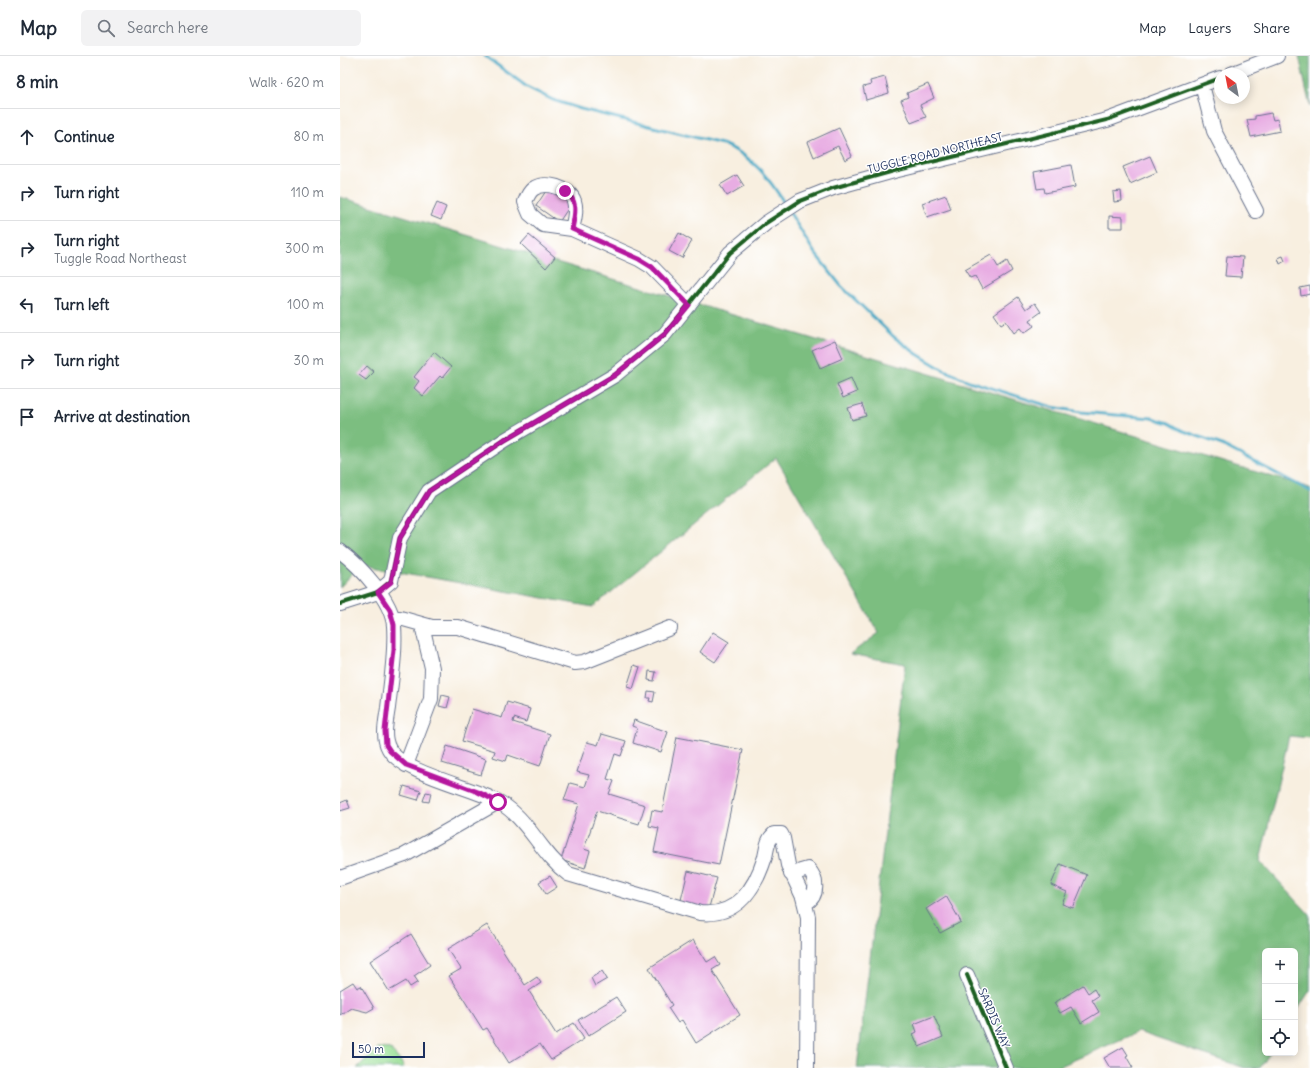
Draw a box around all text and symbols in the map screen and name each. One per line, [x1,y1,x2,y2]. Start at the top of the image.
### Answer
search box [81,10,361,46]
text: Map [20,16,57,40]
icon: search [95,17,117,39]
text: Search here [127,18,208,37]
text: Map [1139,19,1166,37]
text: Layers [1188,19,1231,37]
text: Share [1253,19,1290,37]
north arrow [1214,68,1250,104]
text: 8 min [16,71,58,93]
text: Walk · 620 m [249,74,324,91]
icon: ahead [16,126,38,148]
text: Continue [54,127,115,146]
text: 80 m [293,128,324,145]
street label: TUGGLE ROAD NORTHEAST [866,129,1004,177]
icon: right [16,182,38,204]
route end [556,182,574,200]
text: Turn right [54,183,119,202]
text: 110 m [291,184,324,201]
text: Turn right [54,231,119,250]
icon: right [16,238,38,260]
text: 300 m [285,240,324,257]
text: Tuggle Road Northeast [54,250,187,267]
icon: left [16,294,38,316]
text: Turn left [54,295,109,314]
text: 100 m [287,296,324,313]
icon: right [16,350,38,372]
text: Turn right [54,351,119,370]
text: 30 m [294,352,324,369]
icon: arrive [16,406,38,428]
text: Arrive at destination [54,407,190,426]
route start [489,793,507,811]
map controls [1262,948,1298,1056]
button: + [1262,948,1298,984]
button: − [1262,984,1298,1020]
street label: SARDIS WAY [975,986,1013,1050]
button: locate [1262,1020,1298,1056]
scale bar [352,1040,425,1059]
text: 50 m [358,1042,384,1056]

